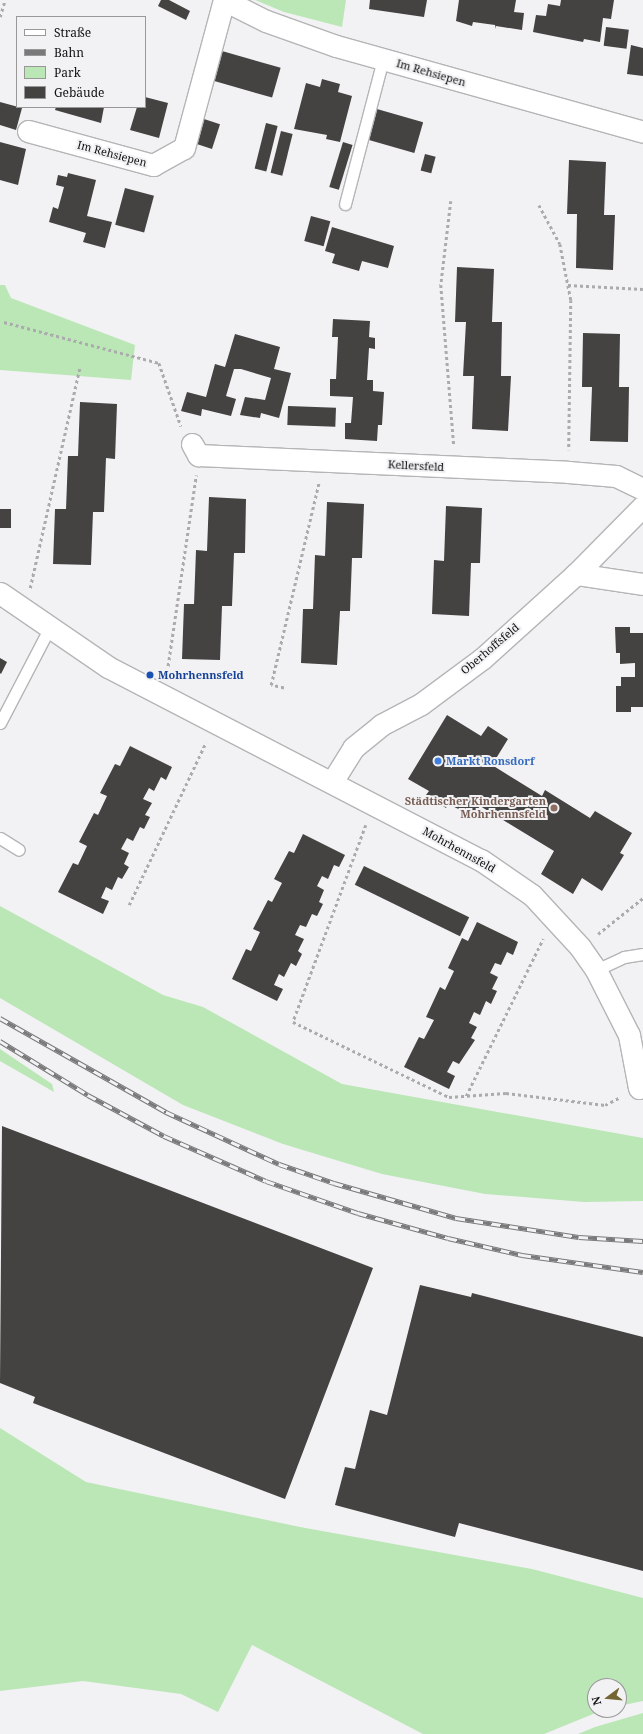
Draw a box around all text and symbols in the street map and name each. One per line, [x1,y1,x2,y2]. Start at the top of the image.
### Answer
legend [16,16,146,108]
text: Straße [54,24,91,41]
text: Bahn [54,44,84,61]
street label: Im Rehsiepen [395,57,467,89]
text: Park [54,64,81,81]
text: Gebäude [54,84,105,101]
street label: Im Rehsiepen [76,138,148,170]
street label: Kellersfeld [388,458,444,474]
street label: Oberhoffsfeld [458,621,522,677]
place label: Mohrhennsfeld [158,668,244,682]
marker: Mohrhennsfeld [145,670,155,680]
place label: Markt Ronsdorf [446,754,534,768]
marker: Markt Ronsdorf [433,756,443,766]
place label: Städtischer Kindergarten Mohrhennsfeld [405,795,546,821]
marker: Städtischer Kindergarten Mohrhennsfeld [549,803,559,813]
street label: Mohrhennsfeld [420,825,498,875]
north arrow [587,1678,627,1718]
text: N [588,1695,604,1707]

